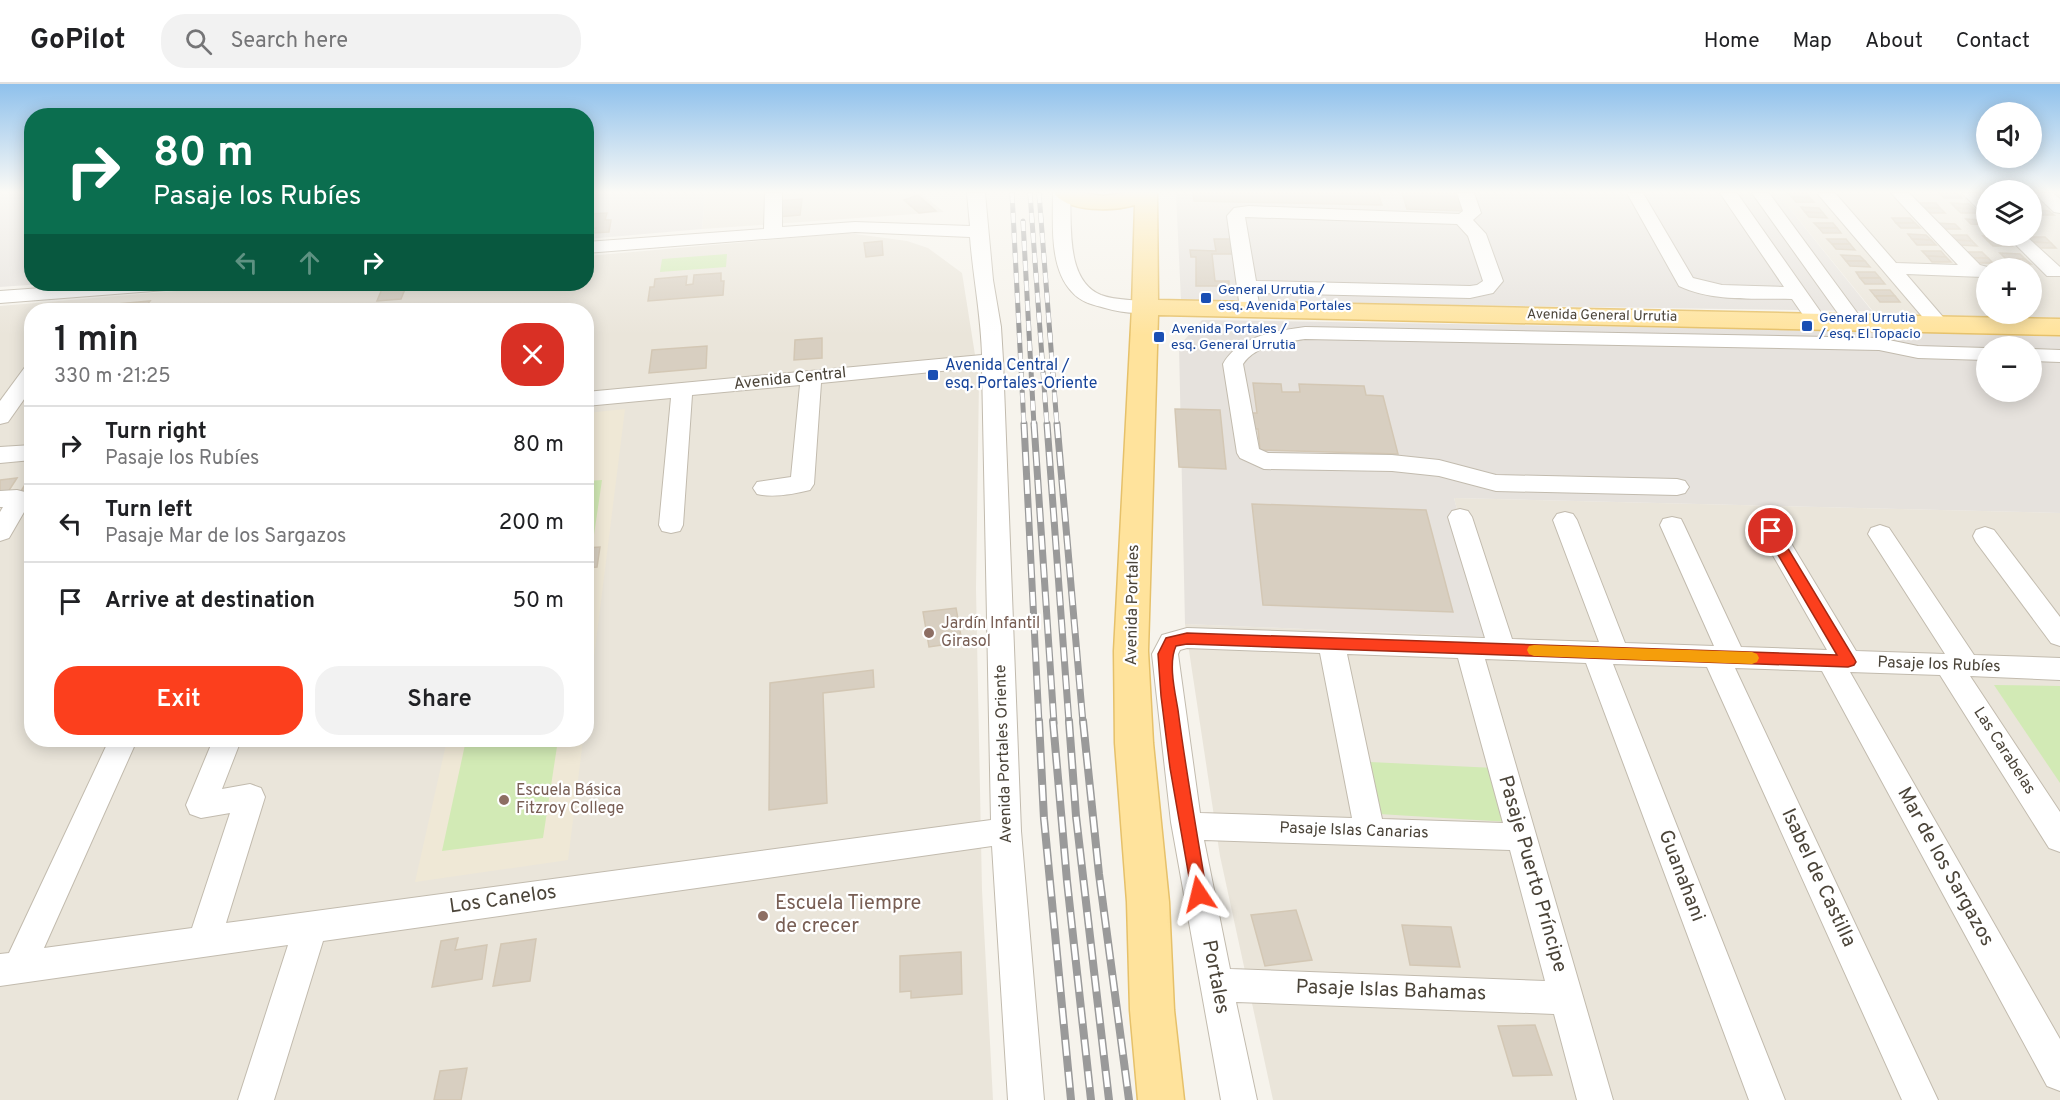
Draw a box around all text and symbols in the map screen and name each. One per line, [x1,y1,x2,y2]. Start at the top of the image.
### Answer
search box [161,14,581,68]
text: GoPilot [30,23,125,59]
icon: search [182,25,215,58]
text: Search here [230,28,348,55]
text: Home [1704,28,1760,55]
text: Map [1793,28,1832,55]
text: About [1865,28,1923,55]
text: Contact [1956,28,2030,55]
map controls [1976,102,2042,402]
button: sound [1976,102,2042,168]
text: 80 m [153,128,254,181]
icon: right [54,132,132,210]
text: Pasaje los Rubíes [153,180,361,214]
button: layers [1976,180,2042,246]
icon: left [230,246,263,279]
icon: ahead [293,246,326,279]
icon: right [356,246,389,279]
button: + [1976,258,2042,324]
place label: General Urrutia / esq. Avenida Portales [1218,282,1351,315]
marker: General Urrutia / esq. Avenida Portales [1199,291,1213,305]
street label: Avenida General Urrutia [1527,306,1677,326]
place label: General Urrutia / esq. El Topacio [1818,310,1921,343]
text: 1 min [54,318,139,364]
marker: General Urrutia / esq. El Topacio [1800,319,1814,333]
place label: Avenida Portales / esq. General Urrutia [1171,321,1296,354]
button: close [501,323,564,386]
marker: Avenida Portales / esq. General Urrutia [1152,330,1166,344]
button: − [1976,336,2042,402]
place label: Avenida Central / esq. Portales-Oriente [945,356,1097,394]
street label: Avenida Central [733,363,847,395]
text: 330 m · 21:25 [54,364,171,390]
marker: Avenida Central / esq. Portales-Oriente [926,368,940,382]
text: Turn right [105,419,207,446]
icon: right [54,429,87,462]
text: 80 m [513,432,564,459]
text: Pasaje los Rubíes [105,446,259,472]
text: Turn left [105,497,193,524]
pin [1745,505,1796,556]
icon: left [54,507,87,540]
text: 200 m [499,510,564,537]
icon: arrive [1754,514,1787,547]
text: Pasaje Mar de los Sargazos [105,524,346,550]
street label: Avenida Portales [1122,544,1144,666]
icon: arrive [54,585,87,618]
text: Arrive at destination [105,588,315,615]
text: 50 m [512,588,564,615]
place label: Jardín Infantil Girasol [941,614,1040,652]
marker: Jardín Infantil Girasol [922,626,936,640]
street label: Pasaje los Rubíes [1877,653,2001,677]
street label: Avenida Portales Oriente [991,664,1017,844]
button: Exit [54,666,303,735]
button: Share [315,666,564,735]
street label: Las Carabelas [1968,704,2040,798]
street label: Pasaje Puerto Príncipe [1491,772,1573,976]
place label: Escuela Básica Fitzroy College [516,781,624,819]
street label: Mar de los Sargazos [1891,783,1999,951]
marker: Escuela Básica Fitzroy College [497,793,511,807]
street label: Isabel de Castilla [1775,805,1861,951]
street label: Pasaje Islas Canarias [1279,818,1429,844]
street label: Guanahani [1652,826,1710,926]
position arrow [1167,862,1231,926]
street label: Los Canelos [448,880,558,920]
place label: Escuela Tiempre de crecer [775,891,921,940]
marker: Escuela Tiempre de crecer [756,909,770,923]
street label: Portales [1195,938,1235,1016]
street label: Pasaje Islas Bahamas [1295,975,1487,1007]

